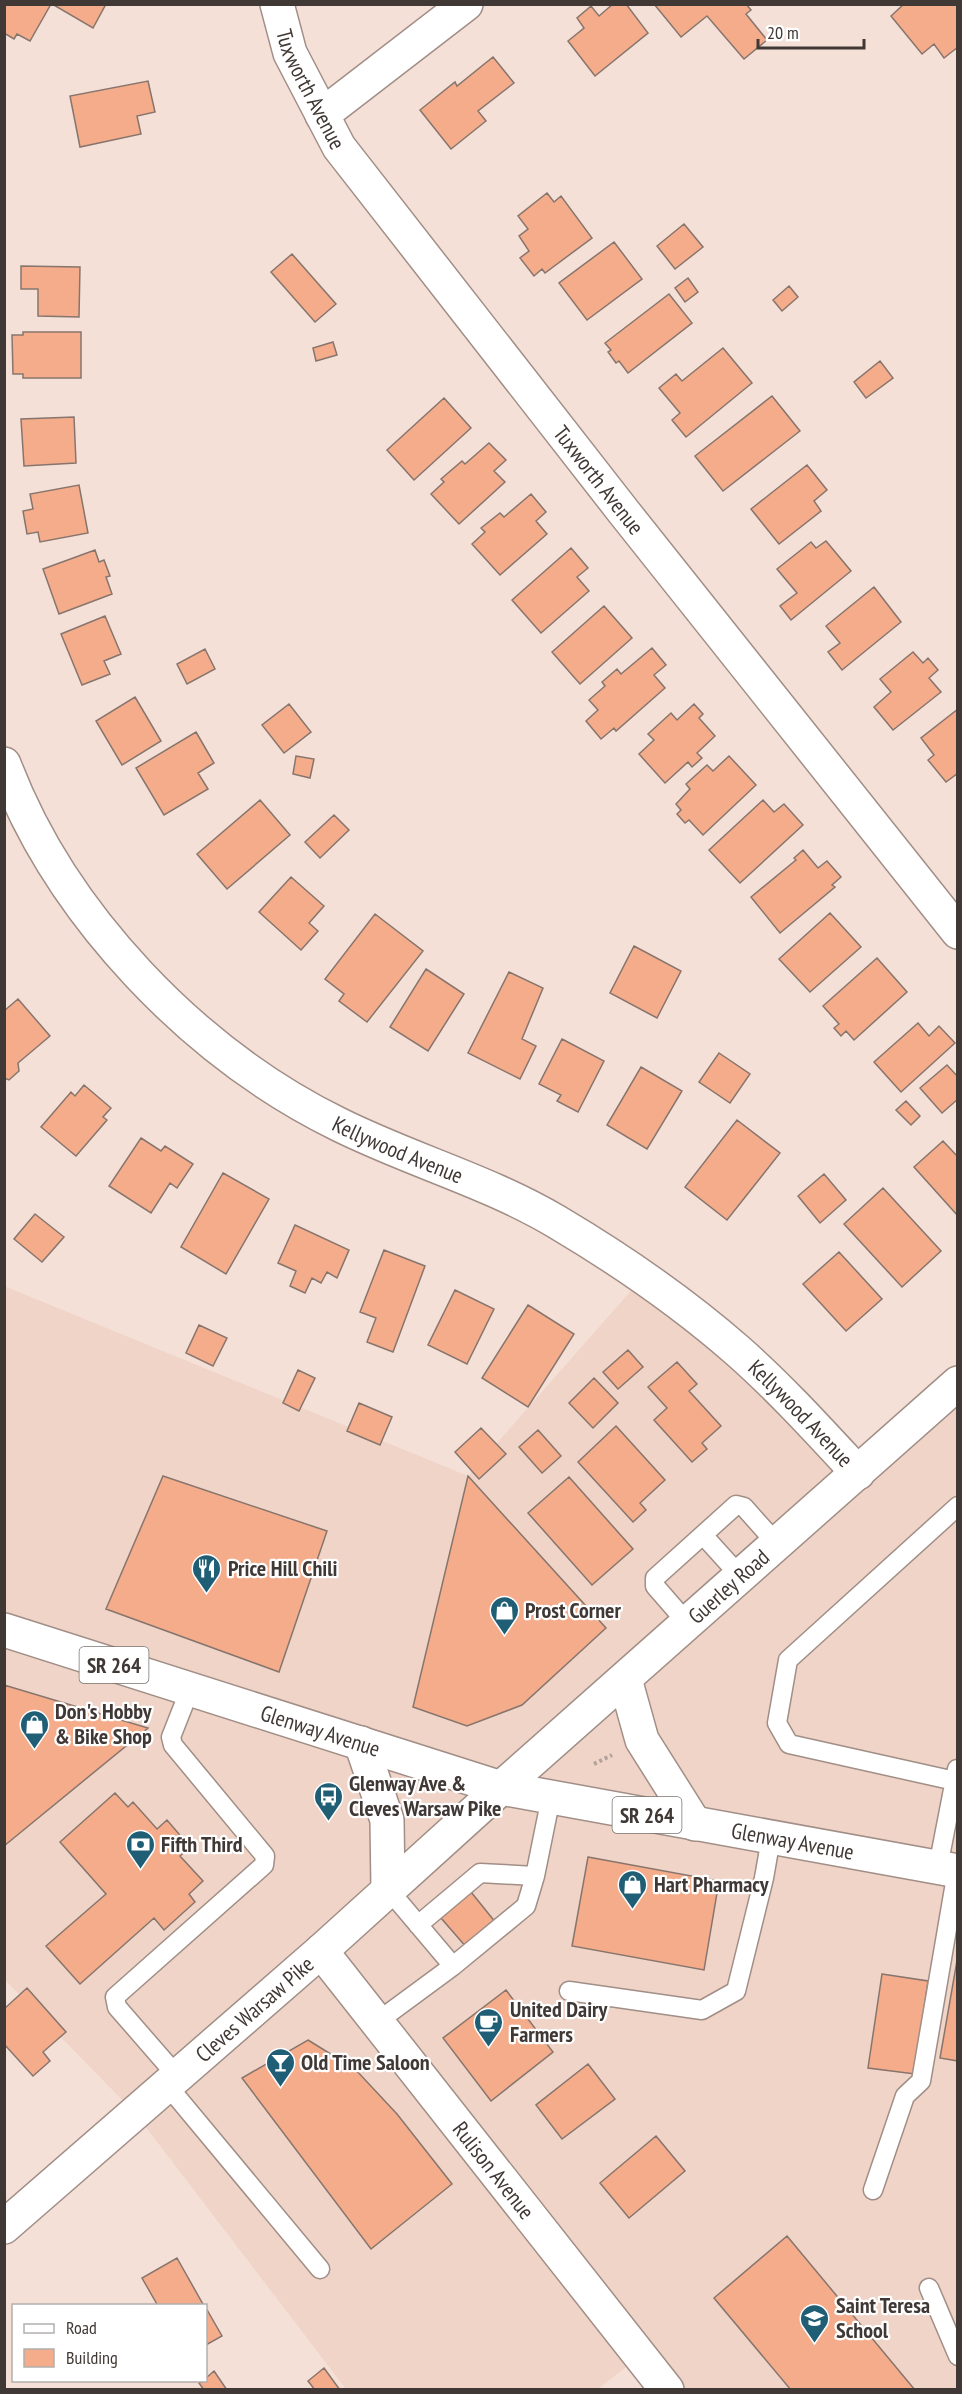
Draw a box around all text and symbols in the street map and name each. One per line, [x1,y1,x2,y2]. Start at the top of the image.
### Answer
scale bar [758,12,864,50]
text: 20 m [767,21,799,44]
street label: Tuxworth Avenue [270,26,352,154]
street label: Tuxworth Avenue [547,420,650,540]
street label: Kellywood Avenue [328,1110,467,1189]
street label: Kellywood Avenue [743,1354,859,1473]
street label: Guerley Road [682,1543,775,1630]
restaurant icon: Price Hill Chili [191,1552,223,1594]
place label: Price Hill Chili [228,1554,338,1582]
shop icon: Prost Corner [488,1594,520,1636]
place label: Prost Corner [525,1596,622,1624]
road number: SR 264 [80,1647,148,1683]
place label: Don's Hobby & Bike Shop [55,1697,153,1750]
street label: Glenway Avenue [257,1698,384,1763]
shop icon: Don's Hobby & Bike Shop [18,1708,50,1750]
place label: Glenway Ave & Cleves Warsaw Pike [349,1769,501,1822]
bus stop icon: Glenway Ave & Cleves Warsaw Pike [312,1780,344,1822]
road number: SR 264 [612,1797,682,1833]
street label: Glenway Avenue [729,1816,856,1866]
bank icon: Fifth Third [124,1828,156,1870]
place label: Fifth Third [161,1830,243,1858]
shop icon: Hart Pharmacy [617,1868,649,1910]
place label: Hart Pharmacy [654,1870,770,1898]
street label: Cleves Warsaw Pike [189,1950,319,2068]
place label: United Dairy Farmers [510,1995,609,2048]
cafe icon: United Dairy Farmers [473,2006,505,2048]
bar icon: Old Time Saloon [264,2046,296,2088]
place label: Old Time Saloon [301,2048,430,2076]
street label: Rulison Avenue [447,2116,541,2225]
place label: Saint Teresa School [836,2291,930,2344]
school or university icon: Saint Teresa School [799,2302,831,2344]
legend [12,2304,207,2382]
text: Road [66,2316,97,2339]
text: Building [66,2346,118,2369]

